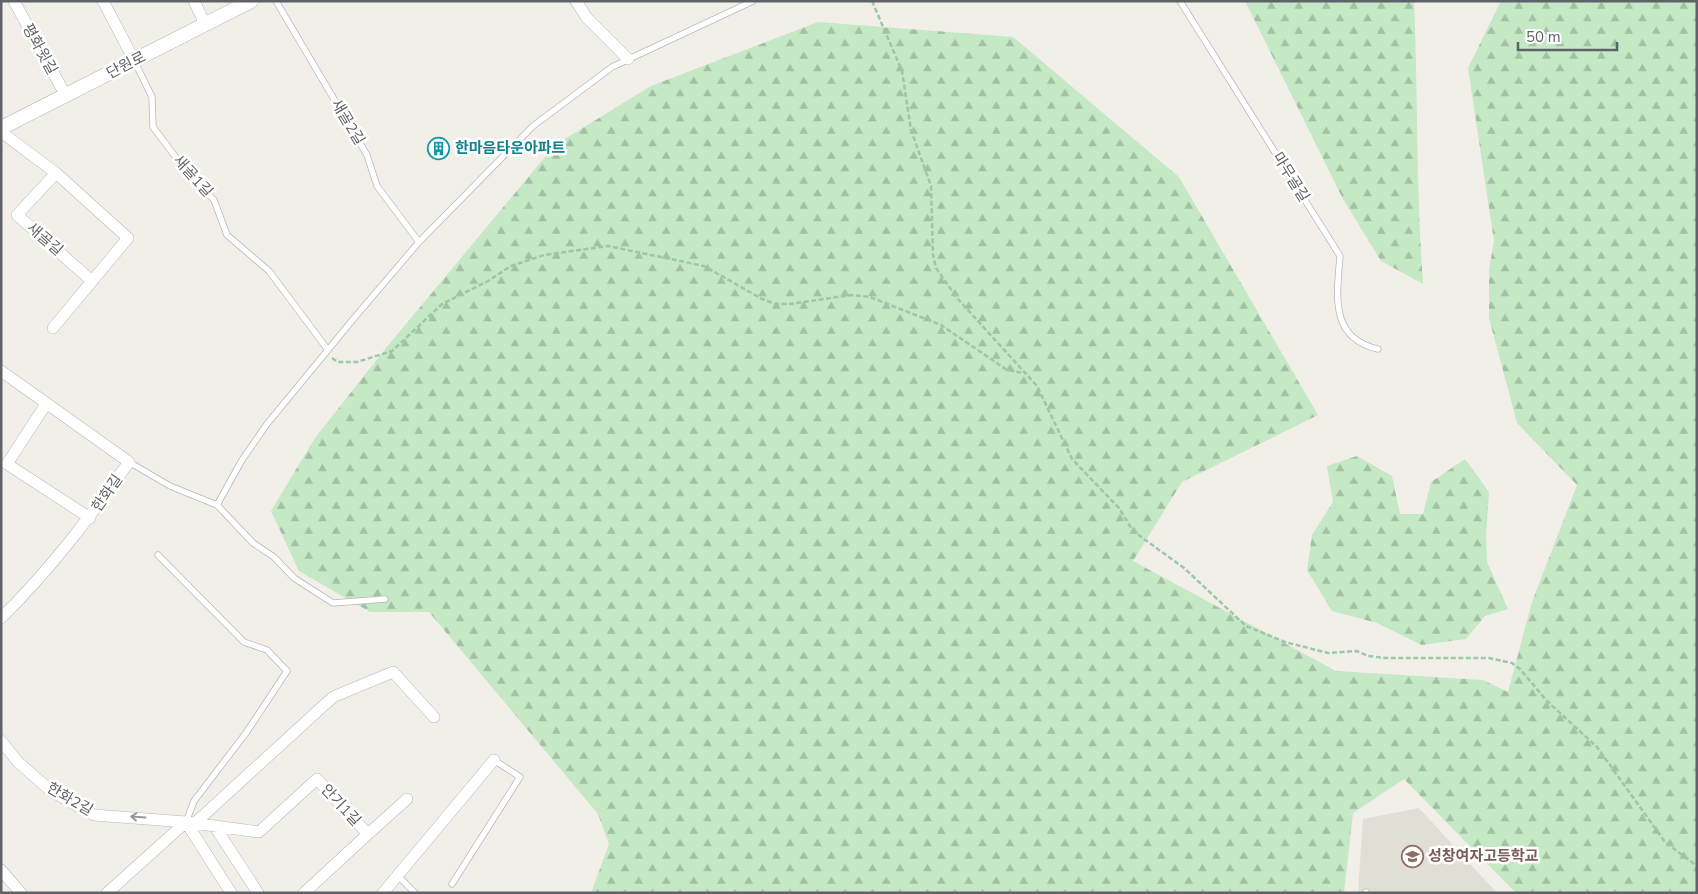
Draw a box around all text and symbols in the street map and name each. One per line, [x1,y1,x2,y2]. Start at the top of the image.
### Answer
street label: 평화윗길 [18,20,62,78]
scale bar [1518,20,1617,52]
text: 50 m [1526,27,1561,47]
street label: 단원로 [103,47,149,83]
street label: 새골2길 [326,95,370,149]
building icon: 한마음타운아파트 [427,136,451,160]
place label: 한마음타운아파트 [455,138,566,158]
street label: 마무골길 [1268,148,1314,206]
street label: 새골1길 [169,151,217,201]
street label: 새골길 [23,218,67,260]
street label: 한화길 [87,470,127,516]
street label: 한화2길 [43,778,97,820]
street label: 안기1길 [316,780,366,830]
one-way arrow [130,813,146,822]
school or university icon: 성창여자고등학교 [1400,844,1424,868]
place label: 성창여자고등학교 [1428,846,1539,866]

